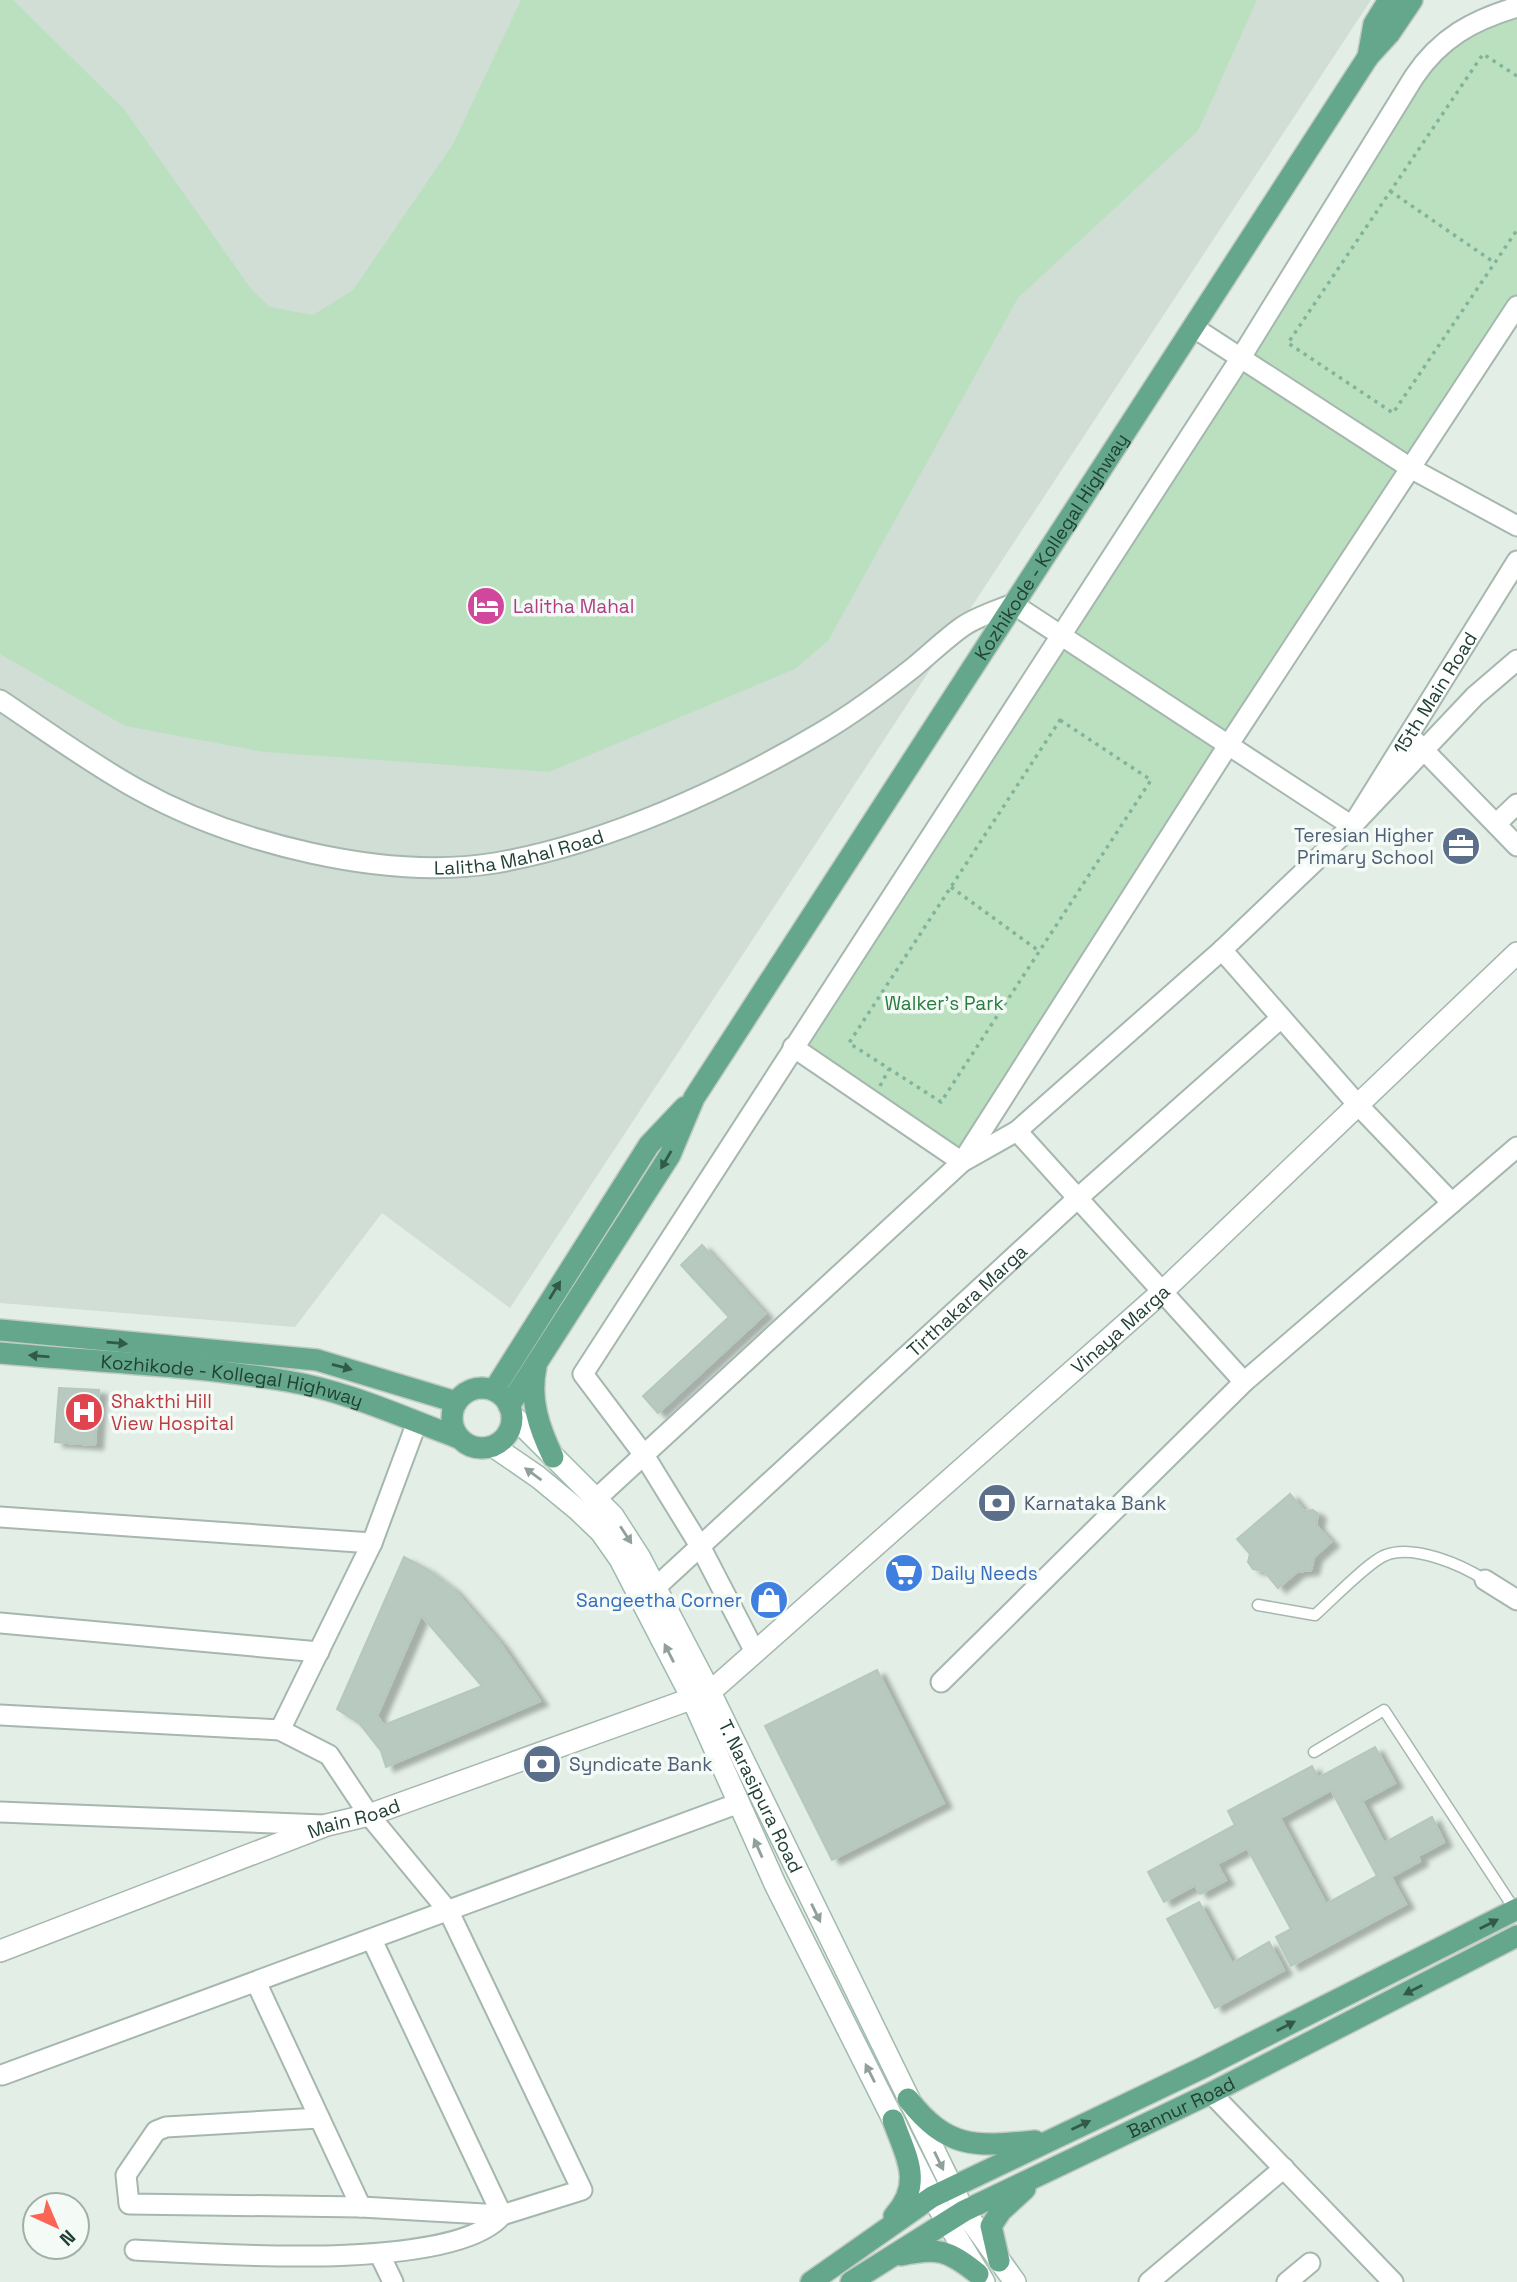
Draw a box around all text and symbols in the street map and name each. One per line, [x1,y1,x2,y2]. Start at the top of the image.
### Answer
street label: Kozhikode - Kollegal Highway [969,429,1134,665]
hotel icon: Lalitha Mahal [465,585,507,627]
place label: Lalitha Mahal [513,594,634,619]
street label: 15th Main Road [1388,627,1483,759]
place label: Teresian Higher Primary School [1294,823,1434,870]
street label: Lalitha Mahal Road [434,824,607,881]
office icon: Teresian Higher Primary School [1440,825,1482,867]
park label: Walker's Park [884,991,1004,1016]
one-way arrow [660,1151,672,1170]
street label: Tirthakara Marga [902,1239,1033,1363]
street label: Vinaya Marga [1066,1279,1175,1380]
one-way arrow [548,1281,561,1300]
one-way arrow [106,1337,128,1348]
street label: Kozhikode - Kollegal Highway [100,1349,366,1414]
one-way arrow [28,1350,50,1361]
one-way arrow [332,1362,354,1373]
place label: Shakthi Hill View Hospital [111,1389,234,1436]
hospital icon: Shakthi Hill View Hospital [63,1391,105,1433]
one-way arrow [524,1467,542,1481]
bank icon: Karnataka Bank [976,1482,1018,1524]
place label: Karnataka Bank [1024,1491,1166,1516]
one-way arrow [619,1525,632,1545]
supermarket icon: Daily Needs [883,1552,925,1594]
place label: Daily Needs [931,1561,1038,1586]
shop icon: Sangeetha Corner [748,1579,790,1621]
place label: Sangeetha Corner [576,1588,742,1613]
one-way arrow [663,1643,674,1663]
street label: T. Narasipura Road [712,1716,809,1877]
bank icon: Syndicate Bank [521,1743,563,1785]
place label: Syndicate Bank [569,1752,712,1777]
street label: Main Road [304,1793,404,1844]
one-way arrow [752,1837,763,1858]
one-way arrow [810,1903,822,1923]
one-way arrow [1479,1918,1499,1929]
one-way arrow [1402,1983,1422,1995]
one-way arrow [1276,2020,1296,2031]
one-way arrow [864,2063,876,2083]
street label: Bannur Road [1123,2071,1239,2144]
one-way arrow [1071,2120,1091,2131]
one-way arrow [933,2151,945,2171]
north arrow [21,2191,91,2261]
text: N [54,2224,81,2251]

